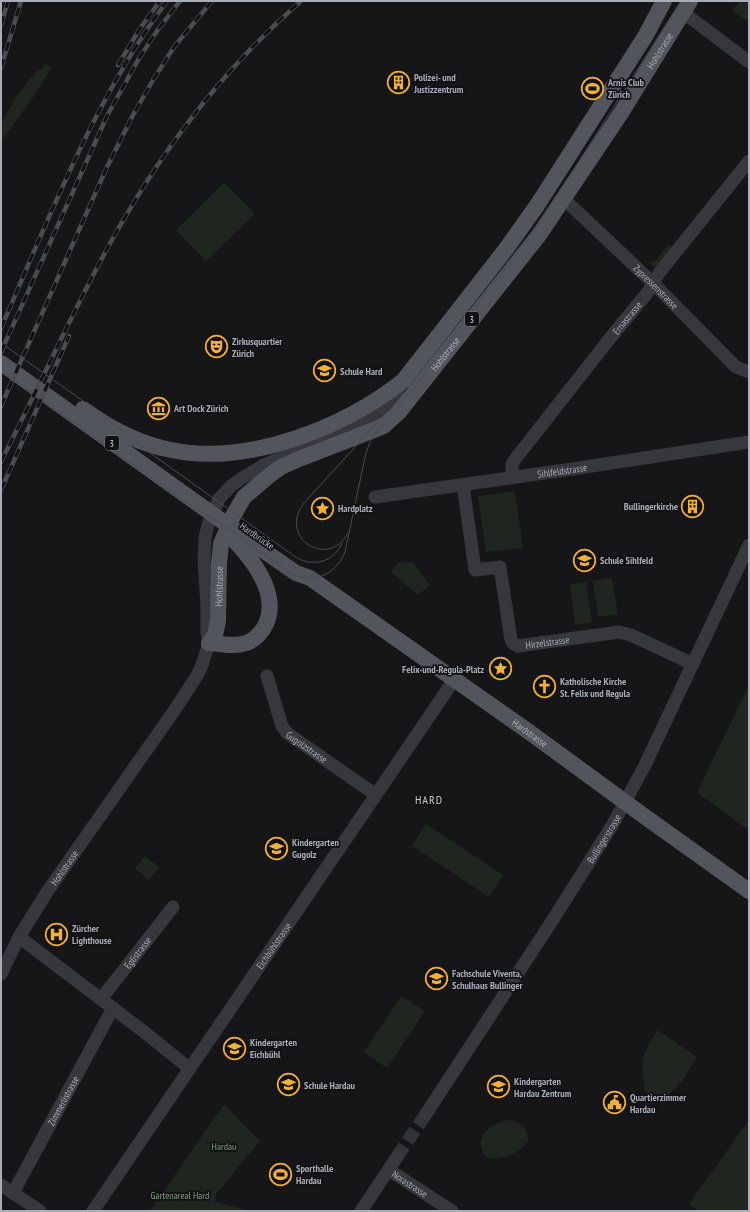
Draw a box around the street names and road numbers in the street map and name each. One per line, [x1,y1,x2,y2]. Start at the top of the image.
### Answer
street label: Hohlstrasse [643,30,676,71]
street label: Zypressenstrasse [631,261,681,312]
street label: Ernastrasse [609,298,644,337]
road number: 3 [465,312,479,326]
street label: Hohlstrasse [427,334,463,374]
road number: 3 [105,436,119,450]
street label: Sihlfeldstrasse [536,460,588,480]
street label: Hardbrücke [237,519,277,553]
street label: Hohlstrasse [212,566,225,607]
street label: Hirzelstrasse [525,632,570,651]
street label: Hardstrasse [510,716,550,750]
street label: Gugolzstrasse [284,728,330,766]
street label: Bullingerstrasse [584,812,624,865]
street label: Hohlstrasse [47,847,81,888]
street label: Eichbühlstrasse [253,920,294,971]
street label: Eglistrasse [121,934,154,971]
street label: Zimmerlistrasse [44,1073,82,1128]
street label: Norastrasse [390,1167,430,1200]

